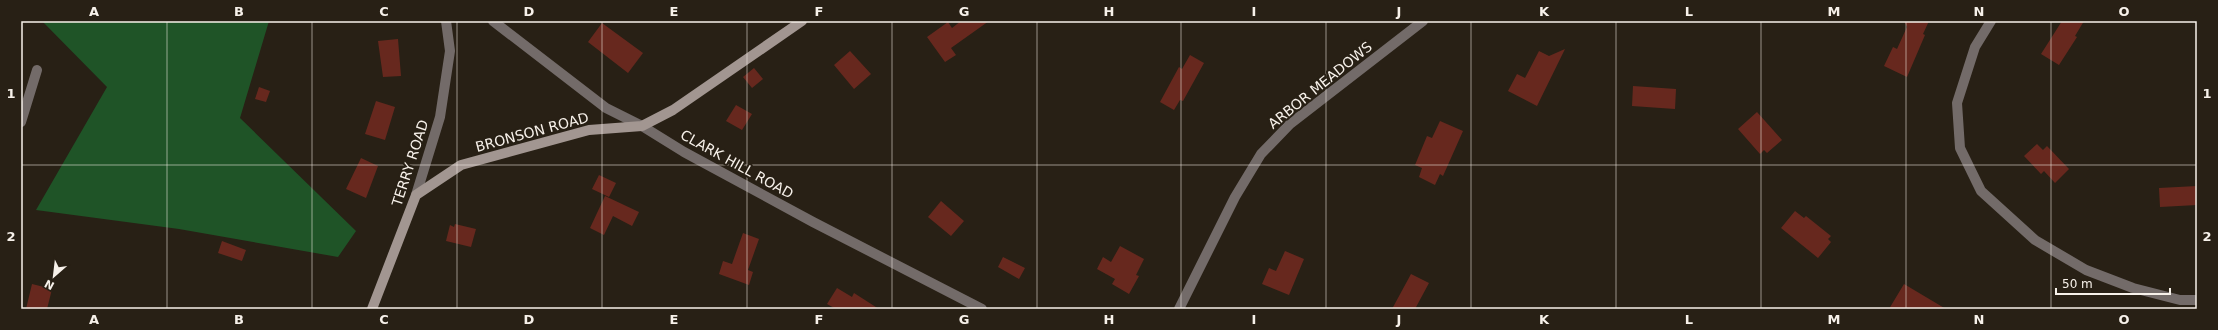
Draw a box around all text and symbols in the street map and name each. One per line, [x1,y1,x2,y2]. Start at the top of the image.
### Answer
text: A [89,4,99,19]
text: B [234,4,244,19]
text: C [379,4,389,19]
text: D [524,4,535,19]
text: E [670,4,678,19]
text: F [815,4,823,19]
text: G [959,4,969,19]
text: H [1104,4,1114,19]
text: I [1252,4,1256,19]
text: J [1396,4,1401,19]
text: K [1539,4,1550,19]
text: L [1685,4,1693,19]
text: M [1828,4,1840,19]
text: N [1974,4,1984,19]
text: O [2118,4,2130,19]
street label: ARBOR MEADOWS [1265,38,1375,132]
text: 1 [6,86,16,101]
text: 1 [2202,86,2212,101]
street label: BRONSON ROAD [474,109,590,155]
street label: TERRY ROAD [388,118,431,209]
street label: CLARK HILL ROAD [678,126,796,202]
text: 2 [6,229,16,244]
text: 2 [2202,229,2212,244]
north arrow [34,256,74,296]
scale bar [2056,270,2170,296]
text: N [42,276,57,292]
text: 50 m [2062,277,2093,291]
text: A [89,312,99,327]
text: B [234,312,244,327]
text: C [379,312,389,327]
text: D [524,312,535,327]
text: E [670,312,678,327]
text: F [815,312,823,327]
text: G [959,312,969,327]
text: H [1104,312,1114,327]
text: I [1252,312,1256,327]
text: J [1396,312,1401,327]
text: K [1539,312,1550,327]
text: L [1685,312,1693,327]
text: M [1828,312,1840,327]
text: N [1974,312,1984,327]
text: O [2118,312,2130,327]

